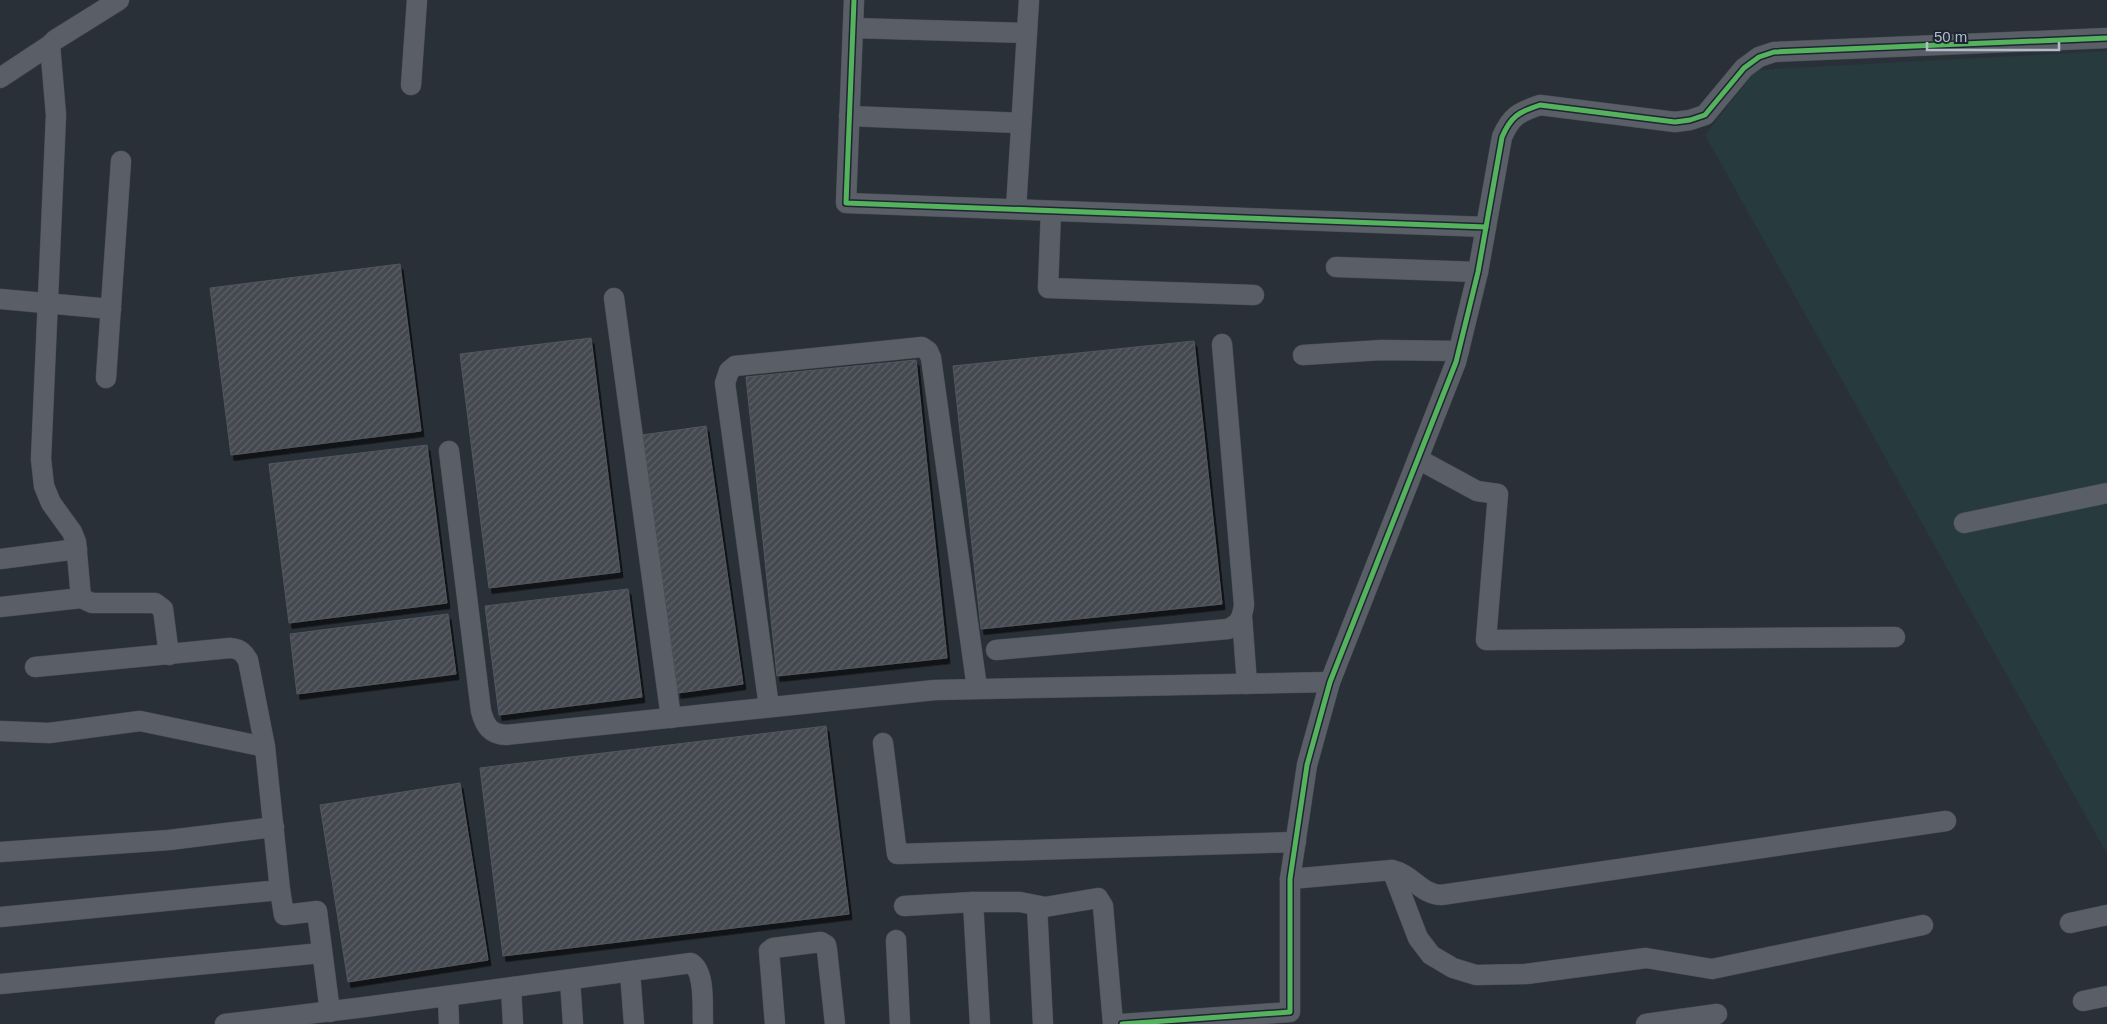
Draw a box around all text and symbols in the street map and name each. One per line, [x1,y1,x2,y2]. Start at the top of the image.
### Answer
scale bar [1927,20,2060,52]
text: 50 m [1934,28,1967,45]

